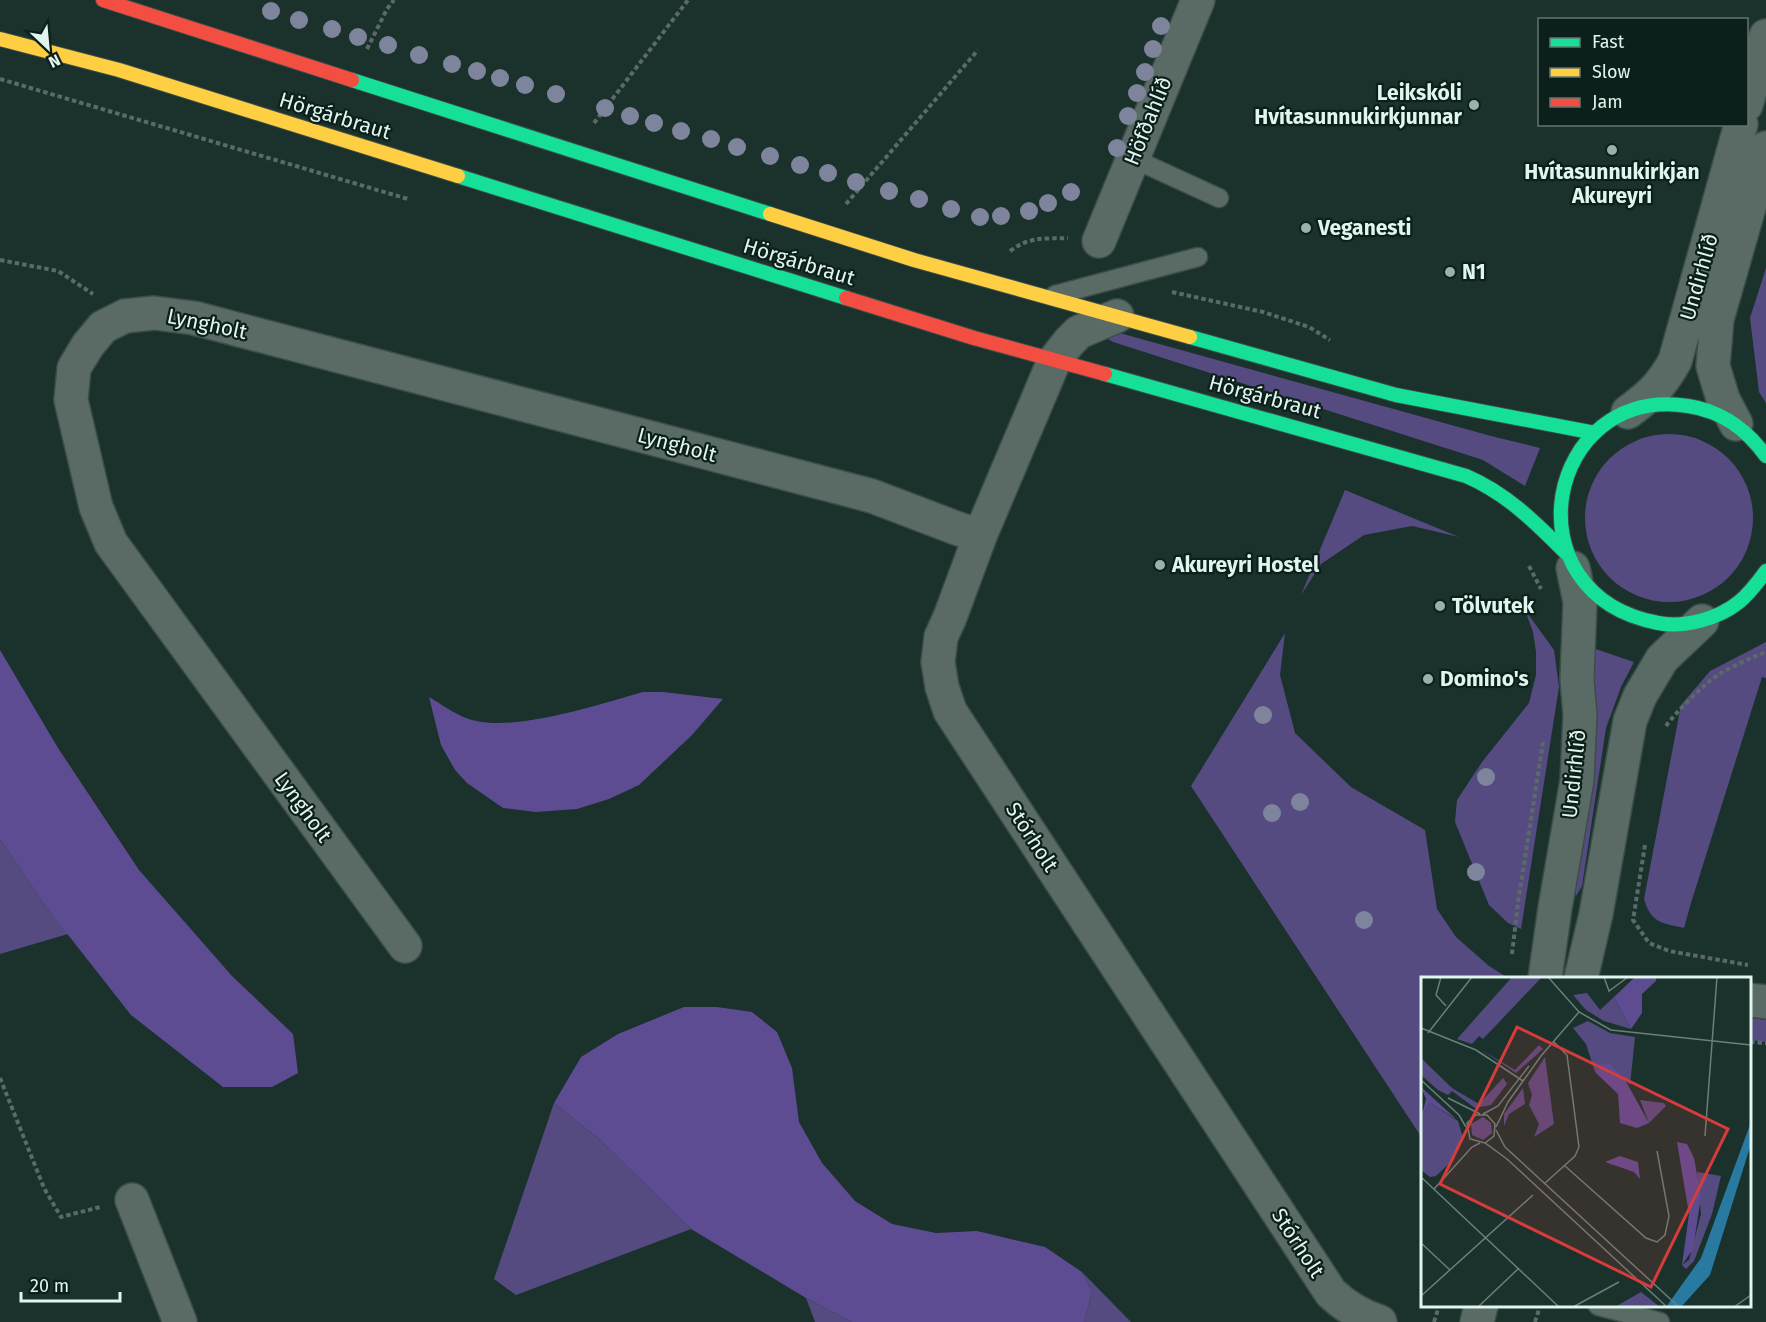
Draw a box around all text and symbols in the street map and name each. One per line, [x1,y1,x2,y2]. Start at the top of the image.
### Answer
north arrow [18,18,78,78]
legend [1538,18,1748,126]
text: Fast [1592,31,1625,53]
text: N [45,50,63,72]
text: Slow [1592,61,1631,83]
street label: Höfðahlíð [1119,73,1177,169]
place label: Leikskóli Hvítasunnukirkjunnar [1254,80,1463,130]
street label: Hörgárbraut [276,87,394,145]
text: Jam [1592,91,1623,113]
marker: Leikskóli Hvítasunnukirkjunnar [1467,98,1481,112]
marker: Hvítasunnukirkjan Akureyri [1605,143,1619,157]
place label: Hvítasunnukirkjan Akureyri [1524,159,1700,209]
place label: Veganesti [1317,215,1412,241]
marker: Veganesti [1299,221,1313,235]
street label: Undirhlíð [1674,231,1724,323]
street label: Hörgárbraut [740,233,858,291]
place label: N1 [1462,259,1486,285]
marker: N1 [1443,265,1457,279]
street label: Lyngholt [165,303,250,345]
street label: Hörgárbraut [1206,370,1325,425]
street label: Lyngholt [635,422,720,468]
place label: Akureyri Hostel [1171,552,1320,578]
marker: Akureyri Hostel [1153,558,1167,572]
place label: Tölvutek [1452,593,1535,619]
marker: Tölvutek [1433,599,1447,613]
place label: Domino's [1440,666,1529,692]
marker: Domino's [1421,672,1435,686]
street label: Undirhlíð [1556,728,1592,820]
street label: Lyngholt [269,767,338,848]
street label: Stórholt [1000,797,1064,877]
inset map [1421,977,1751,1307]
street label: Stórholt [1266,1203,1330,1283]
scale bar [21,1265,120,1303]
text: 20 m [30,1275,69,1297]

